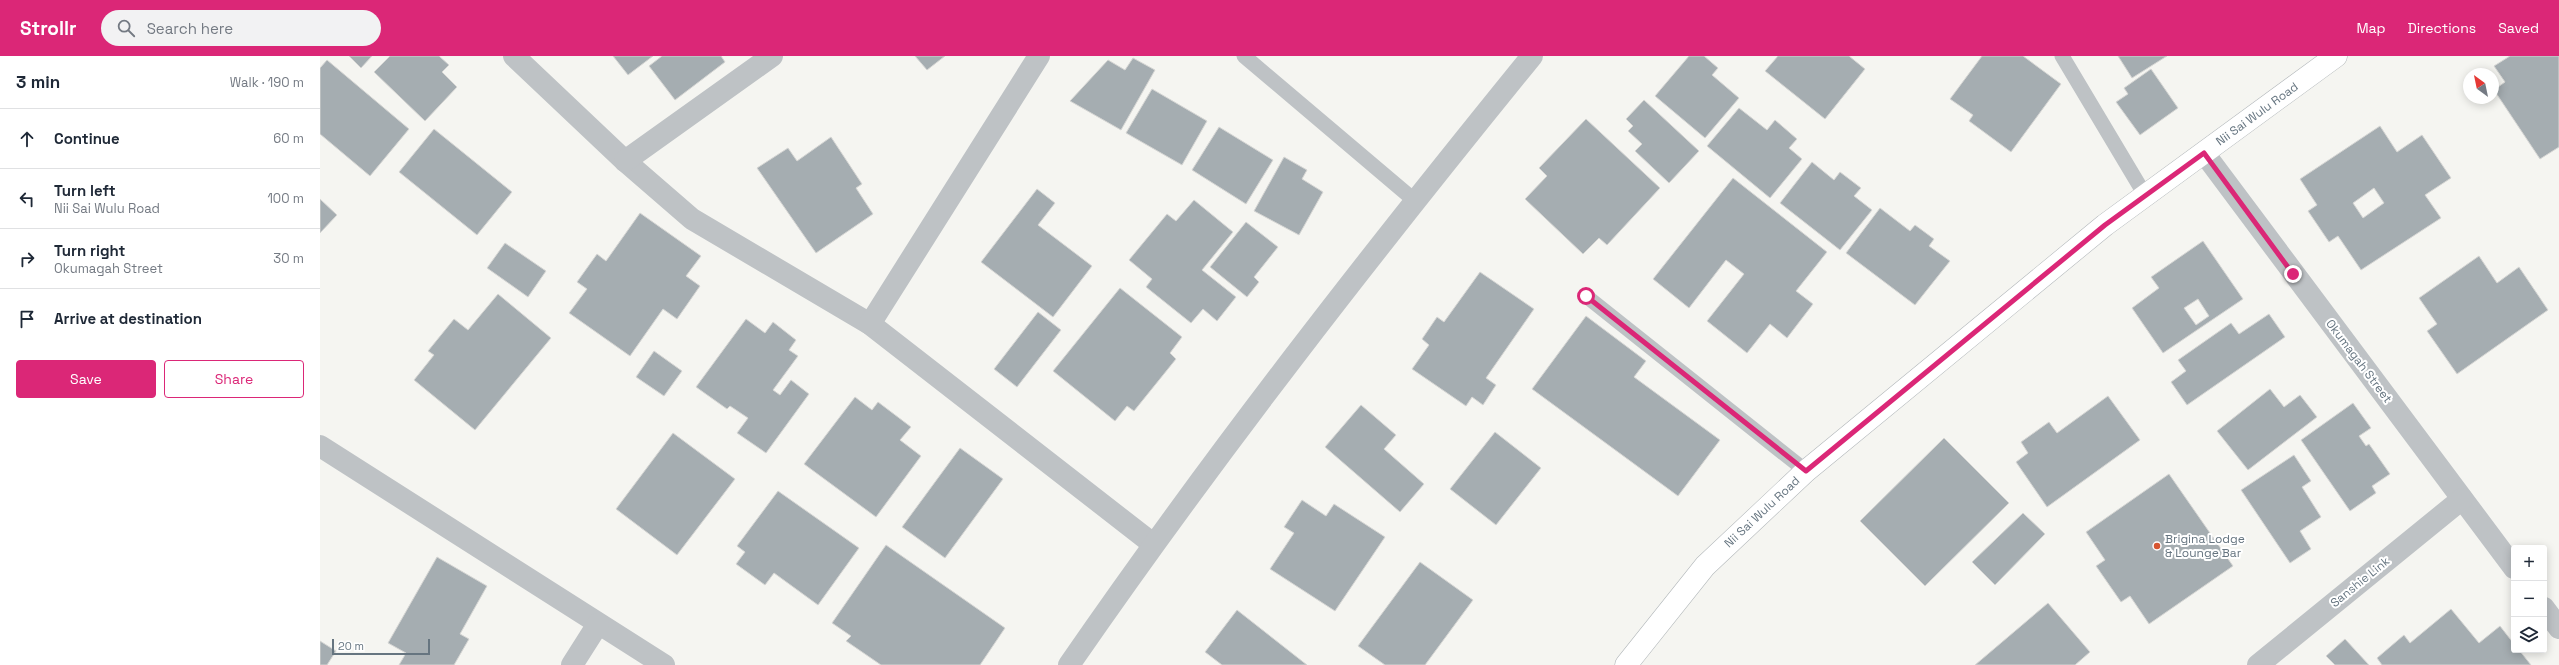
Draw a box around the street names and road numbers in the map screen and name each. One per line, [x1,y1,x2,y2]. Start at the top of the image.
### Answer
street label: Nii Sai Wulu Road [2213,79,2301,149]
street label: Okumagah Street [2322,316,2396,406]
street label: Nii Sai Wulu Road [1721,473,1803,551]
street label: Sanshie Link [2327,553,2393,611]

